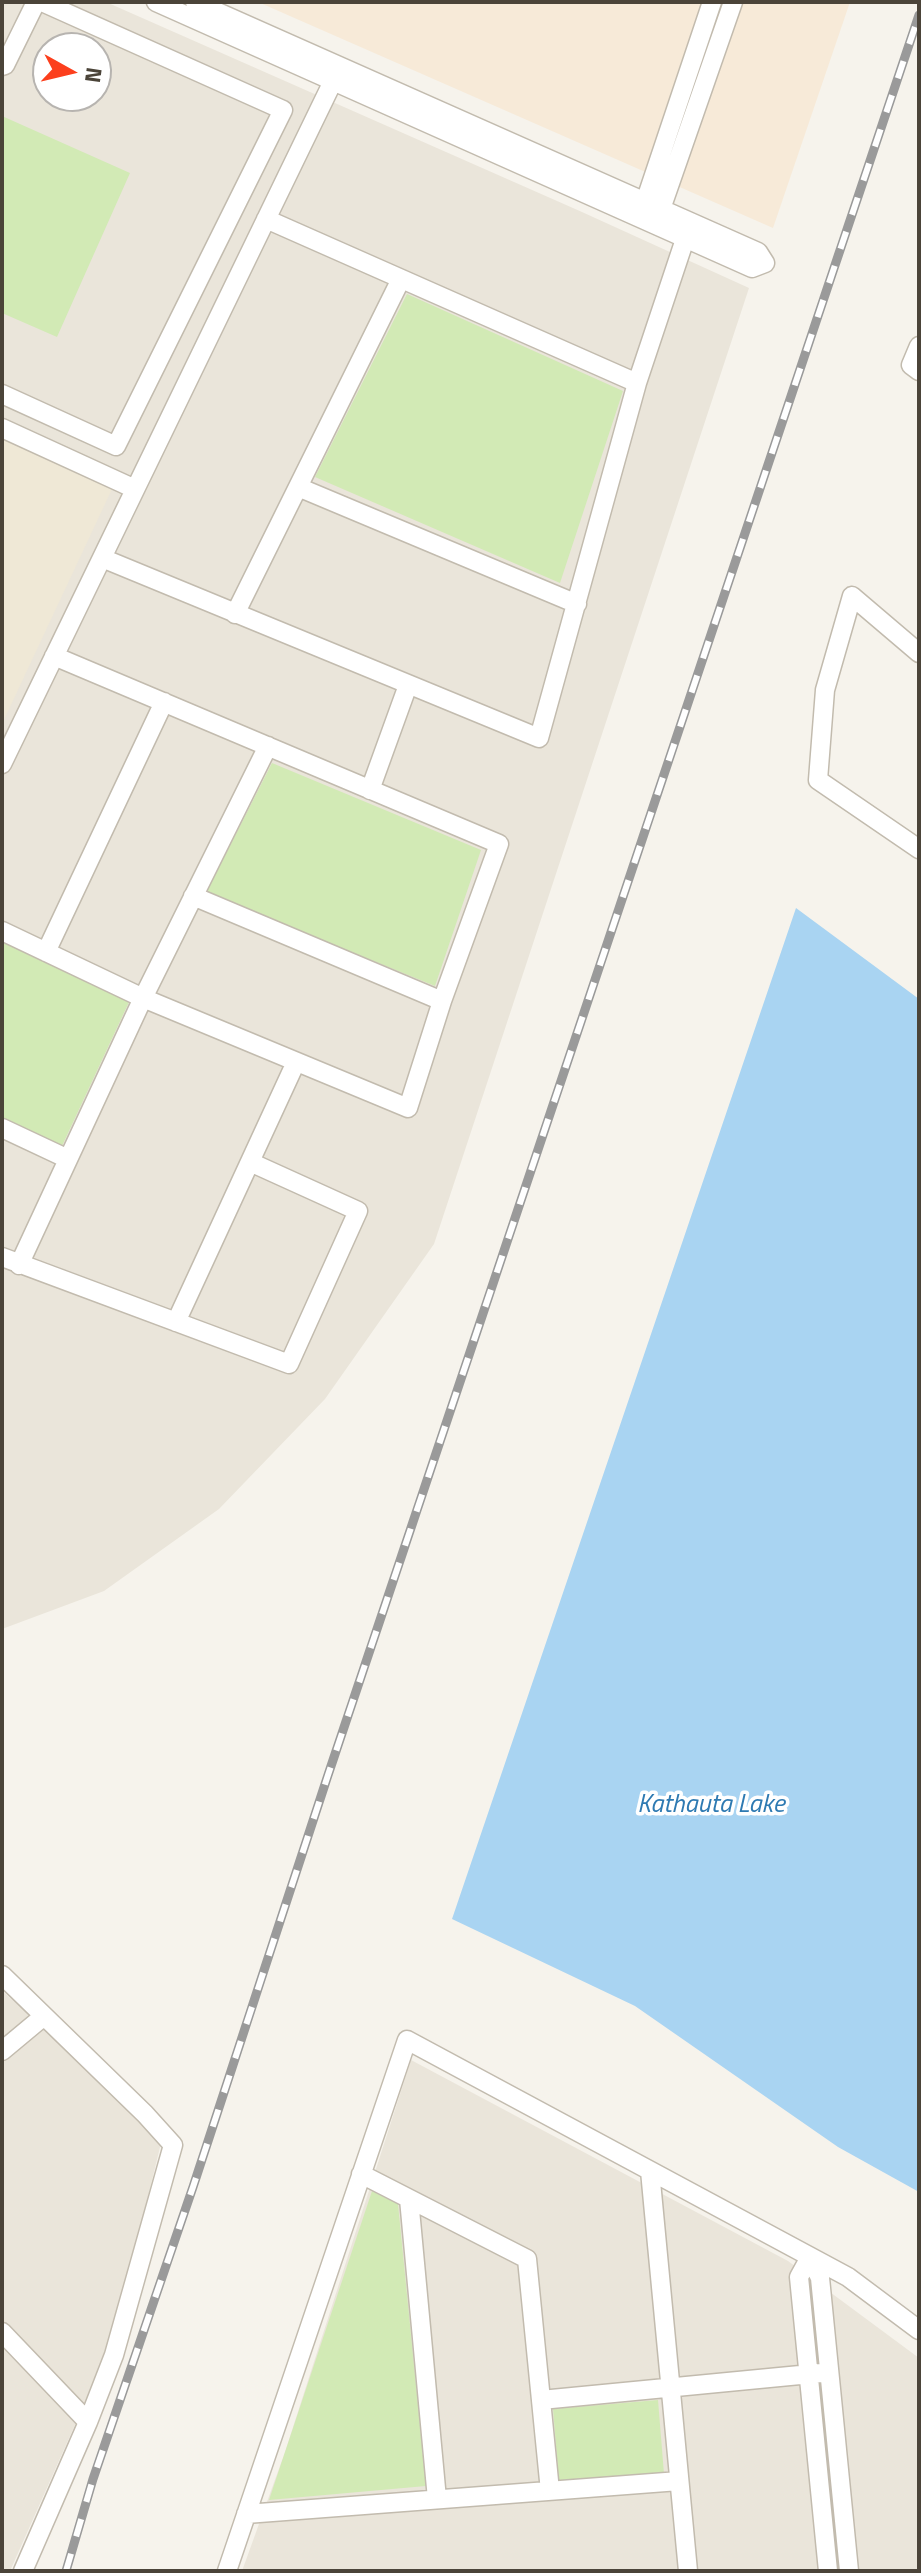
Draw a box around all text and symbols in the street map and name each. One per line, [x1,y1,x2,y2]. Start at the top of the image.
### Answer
north arrow [32,32,112,112]
text: N [76,65,112,85]
water label: Kathauta Lake [637,1790,785,1822]

